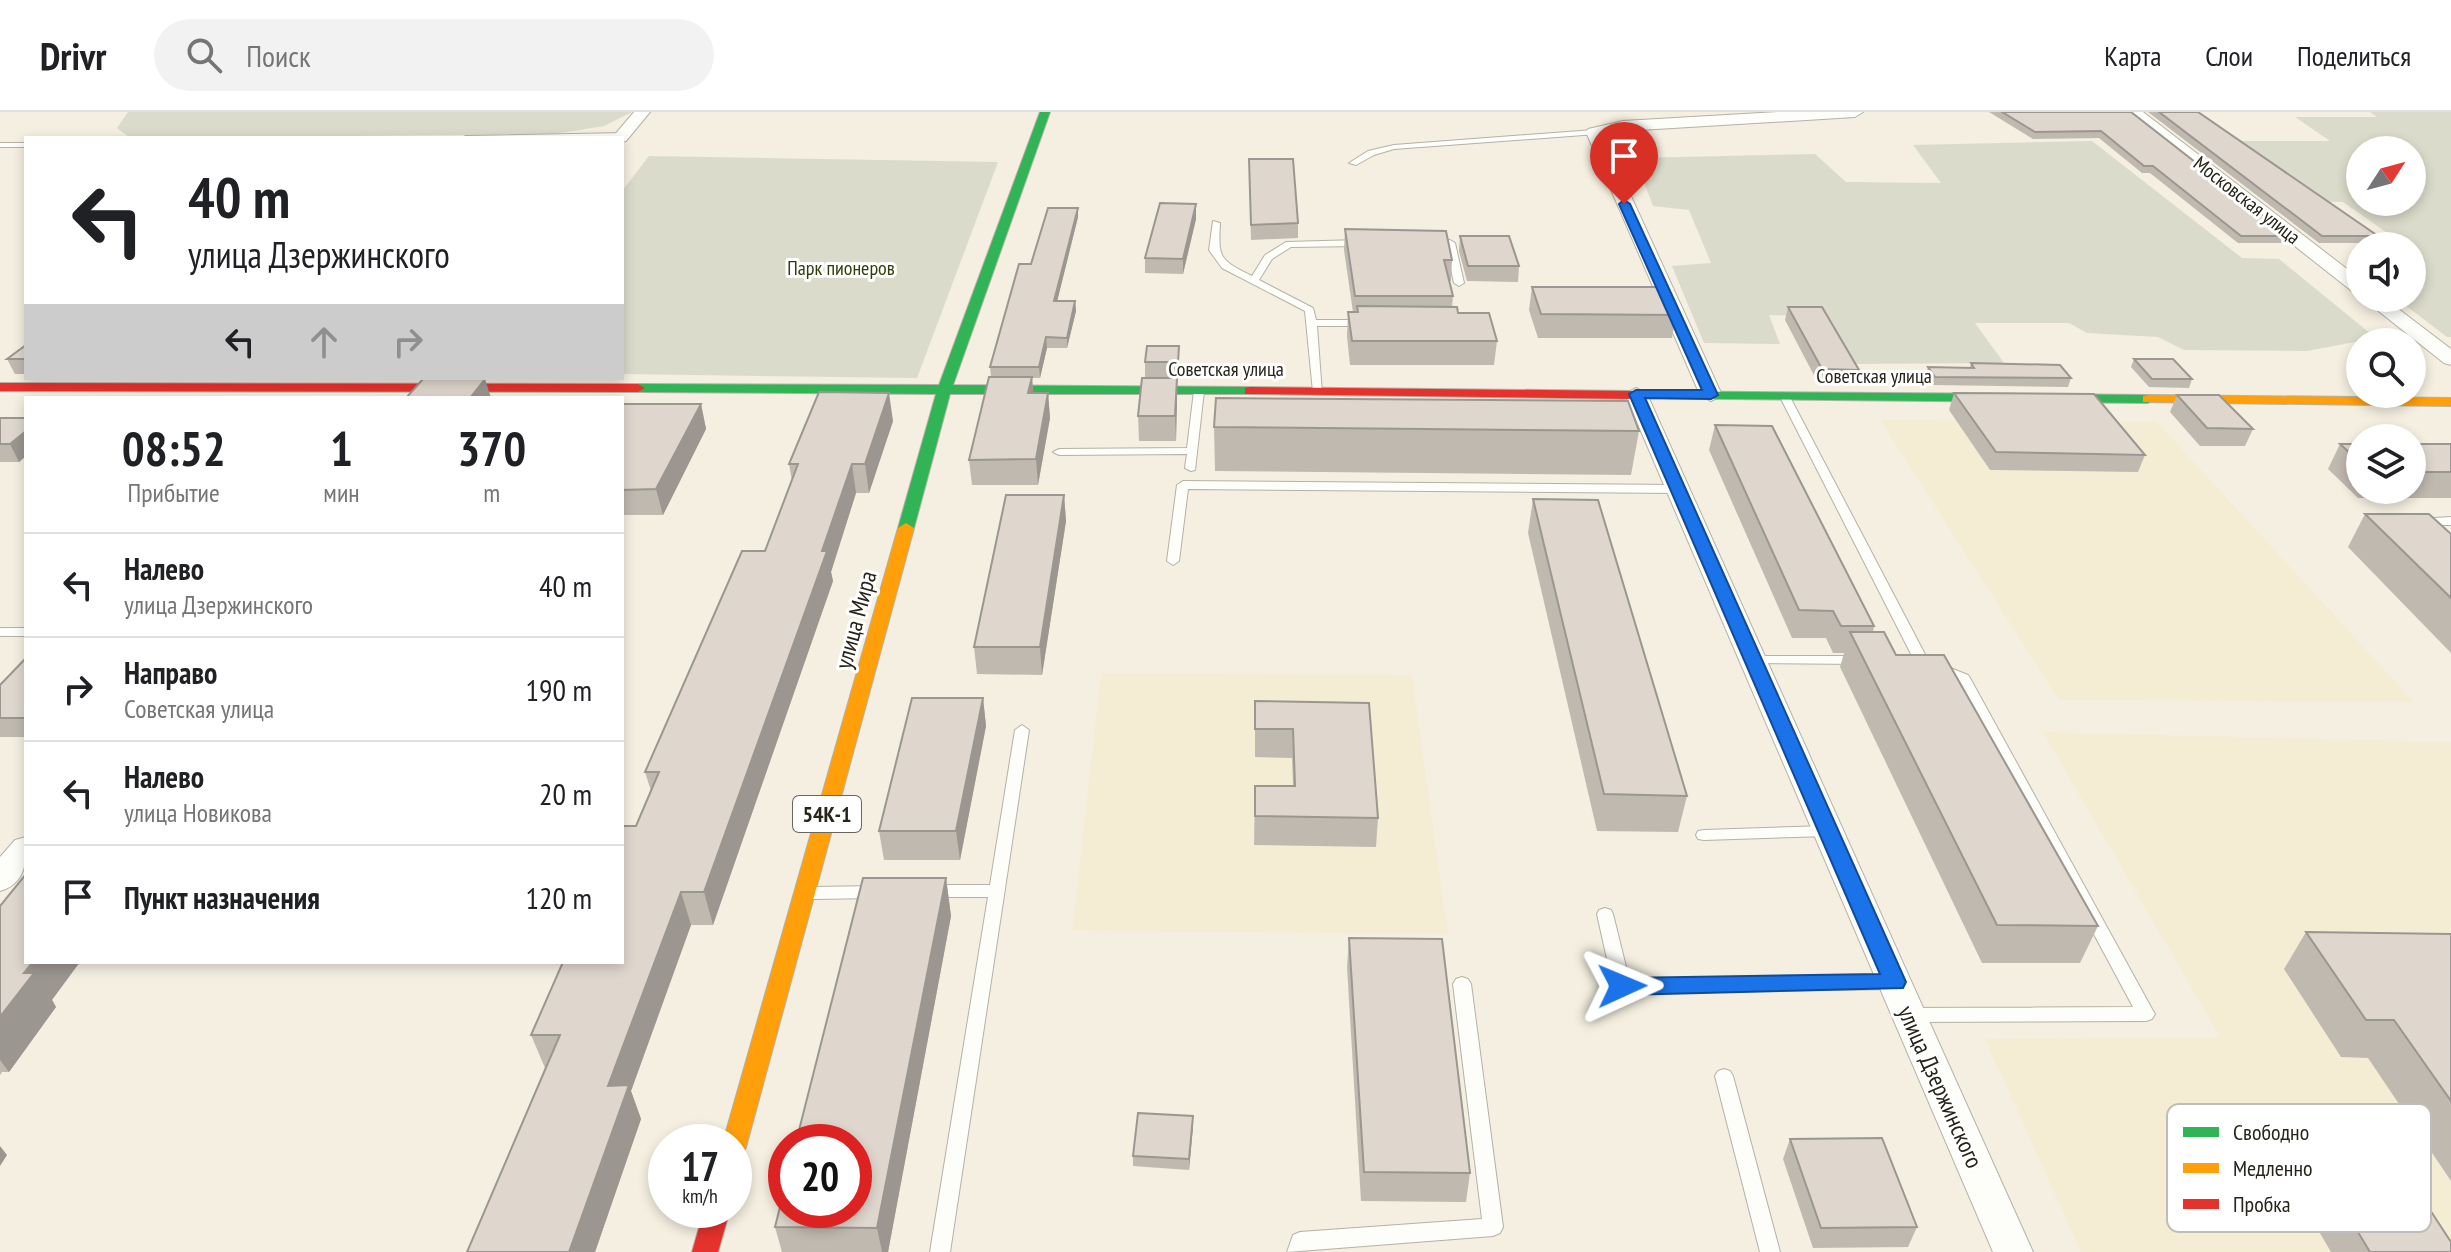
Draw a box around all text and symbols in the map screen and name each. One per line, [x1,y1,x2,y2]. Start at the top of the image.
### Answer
search box [154,19,714,91]
text: Drivr [40,31,106,80]
icon: search [182,33,226,77]
text: Поиск [246,36,311,75]
text: Карта [2104,37,2161,74]
text: Слои [2205,37,2253,74]
text: Поделиться [2297,37,2411,74]
pin [1590,122,1658,204]
icon: arrive [1602,134,1646,178]
north arrow [2346,136,2426,216]
map controls [2346,136,2426,504]
street label: Московская улица [2188,150,2306,250]
text: 40 m [188,161,290,233]
icon: left [56,168,160,272]
text: улица Дзержинского [188,231,450,278]
button: sound [2346,232,2426,312]
park label: Парк пионеров [787,255,895,281]
icon: left [218,320,262,364]
icon: ahead [302,320,346,364]
icon: right [386,320,430,364]
button: search [2346,328,2426,408]
street label: Советская улица [1168,356,1284,382]
street label: Советская улица [1816,363,1932,389]
text: 08:52 [122,417,226,479]
text: 1 [330,417,353,479]
text: 370 [457,417,526,479]
button: layers [2346,424,2426,504]
text: Прибытие [128,476,220,509]
text: мин [323,476,360,509]
text: m [483,476,500,509]
text: Налево [124,549,204,588]
icon: left [56,563,100,607]
text: 40 m [539,566,592,605]
street label: улица Мира [828,567,883,672]
text: улица Дзержинского [124,588,313,621]
text: Направо [124,653,217,692]
icon: right [56,667,100,711]
text: 190 m [526,670,592,709]
text: Советская улица [124,692,274,725]
text: Налево [124,757,204,796]
icon: left [56,771,100,815]
text: 20 m [539,774,592,813]
text: улица Новикова [124,796,272,829]
road number: 54К-1 [793,796,861,832]
icon: arrive [56,875,100,919]
text: Пункт назначения [124,878,320,917]
text: 120 m [526,878,592,917]
position arrow [1580,944,1664,1028]
street label: улица Дзержинского [1891,1001,1990,1173]
legend [2167,1104,2431,1232]
text: Свободно [2233,1118,2309,1146]
speed limit sign: 20 [768,1124,872,1228]
text: 17 [681,1140,719,1192]
text: Медленно [2233,1154,2312,1182]
text: km/h [682,1183,718,1209]
text: Пробка [2233,1190,2290,1218]

